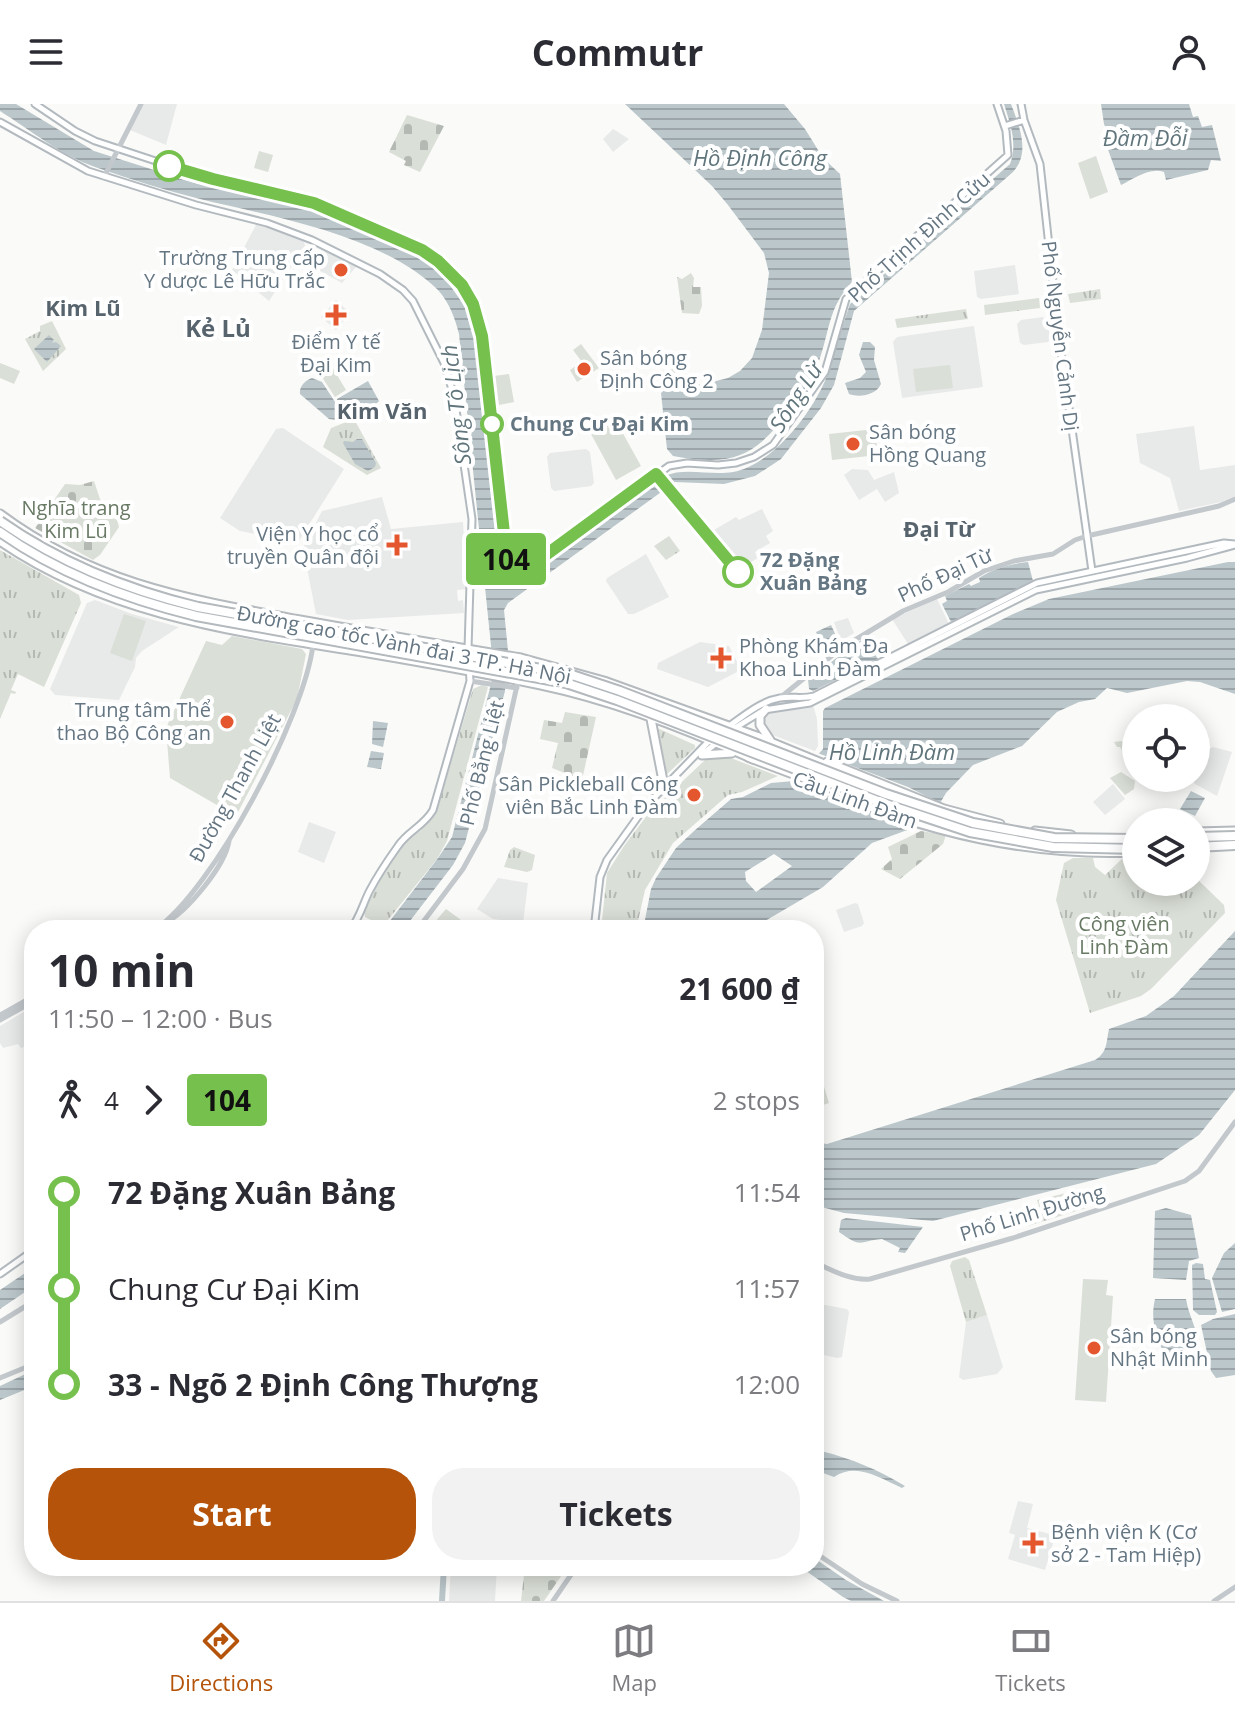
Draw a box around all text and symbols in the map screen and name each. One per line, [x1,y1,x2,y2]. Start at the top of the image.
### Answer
text: Commutr [532,28,703,77]
icon: menu [24,30,68,74]
icon: person [1167,30,1211,74]
water label: Đầm Đỗi [1103,122,1188,152]
water label: Hồ Định Công [693,142,828,172]
unlabelled marker [154,151,184,181]
street label: Phố Trịnh Đình Cửu [842,165,996,308]
street label: Phố Nguyễn Cảnh Dị [1035,239,1086,433]
place label: Trường Trung cấp Y dược Lê Hữu Trắc [144,244,325,294]
marker: Trường Trung cấp Y dược Lê Hữu Trắc [332,261,350,279]
district label: Kim Lũ [45,292,121,322]
marker: Điểm Y tế Đại Kim [325,304,347,326]
district label: Kẻ Lủ [185,311,251,344]
place label: Điểm Y tế Đại Kim [291,328,381,378]
water label: Sông Tô Lịch [433,343,477,467]
place label: Sân bóng Định Công 2 [600,344,714,394]
water label: Sông Lừ [761,354,830,437]
marker: Sân bóng Định Công 2 [575,360,593,378]
district label: Kim Văn [337,395,427,425]
place label: Chung Cư Đại Kim [510,410,689,437]
marker: Chung Cư Đại Kim [481,413,503,435]
place label: Sân bóng Hồng Quang [869,418,986,468]
marker: Sân bóng Hồng Quang [844,435,862,453]
park label: Nghĩa trang Kim Lũ [21,494,131,544]
district label: Đại Từ [903,513,976,543]
place label: Viện Y học cổ truyền Quân đội [227,520,379,570]
line badge: 104 [460,533,552,585]
marker: Viện Y học cổ truyền Quân đội [386,534,408,556]
text: 104 [482,540,530,578]
street label: Phố Đại Từ [893,541,997,608]
place label: 72 Đặng Xuân Bảng [760,546,868,596]
marker: 72 Đặng Xuân Bảng [723,557,753,587]
street label: Đường cao tốc Vành đai 3 TP. Hà Nội [235,599,573,690]
place label: Phòng Khám Đa Khoa Linh Đàm [739,632,889,682]
marker: Phòng Khám Đa Khoa Linh Đàm [710,647,732,669]
place label: Trung tâm Thể thao Bộ Công an [57,696,211,746]
street label: Phố Bằng Liệt [453,698,510,828]
map controls [1122,704,1210,896]
button: locate [1122,704,1210,792]
street label: Đường Thanh Liệt [182,708,287,867]
marker: Trung tâm Thể thao Bộ Công an [218,713,236,731]
water label: Hồ Linh Đàm [829,736,955,766]
street label: Cầu Linh Đàm [789,765,921,835]
place label: Sân Pickleball Công viên Bắc Linh Đàm [499,770,678,820]
marker: Sân Pickleball Công viên Bắc Linh Đàm [685,786,703,804]
button: layers [1122,808,1210,896]
park label: Công viên Linh Đàm [1078,910,1170,960]
text: 10 min [48,940,195,1000]
text: 21 600 ₫ [679,968,800,1009]
text: 11:50 – 12:00 · Bus [48,1000,273,1036]
icon: walk [48,1078,92,1122]
icon: forward [131,1078,175,1122]
text: 104 [203,1081,251,1119]
text: 4 [104,1082,119,1118]
text: 2 stops [713,1082,800,1118]
text: 72 Đặng Xuân Bảng [108,1172,395,1213]
text: 11:54 [734,1174,800,1210]
street label: Phố Linh Đường [956,1178,1108,1247]
text: Chung Cư Đại Kim [108,1268,360,1309]
text: 11:57 [734,1270,800,1306]
place label: Sân bóng Nhật Minh [1110,1322,1208,1372]
marker: Sân bóng Nhật Minh [1085,1339,1103,1357]
text: 33 - Ngõ 2 Định Công Thượng [108,1364,538,1405]
text: 12:00 [734,1366,800,1402]
button: Start [48,1468,416,1560]
button: Tickets [432,1468,800,1560]
place label: Bệnh viện K (Cơ sở 2 - Tam Hiệp) [1051,1518,1201,1568]
marker: Bệnh viện K (Cơ sở 2 - Tam Hiệp) [1022,1532,1044,1554]
tab: Directions [169,1619,273,1697]
tab: Map [612,1619,657,1697]
tab: Tickets [995,1619,1066,1697]

